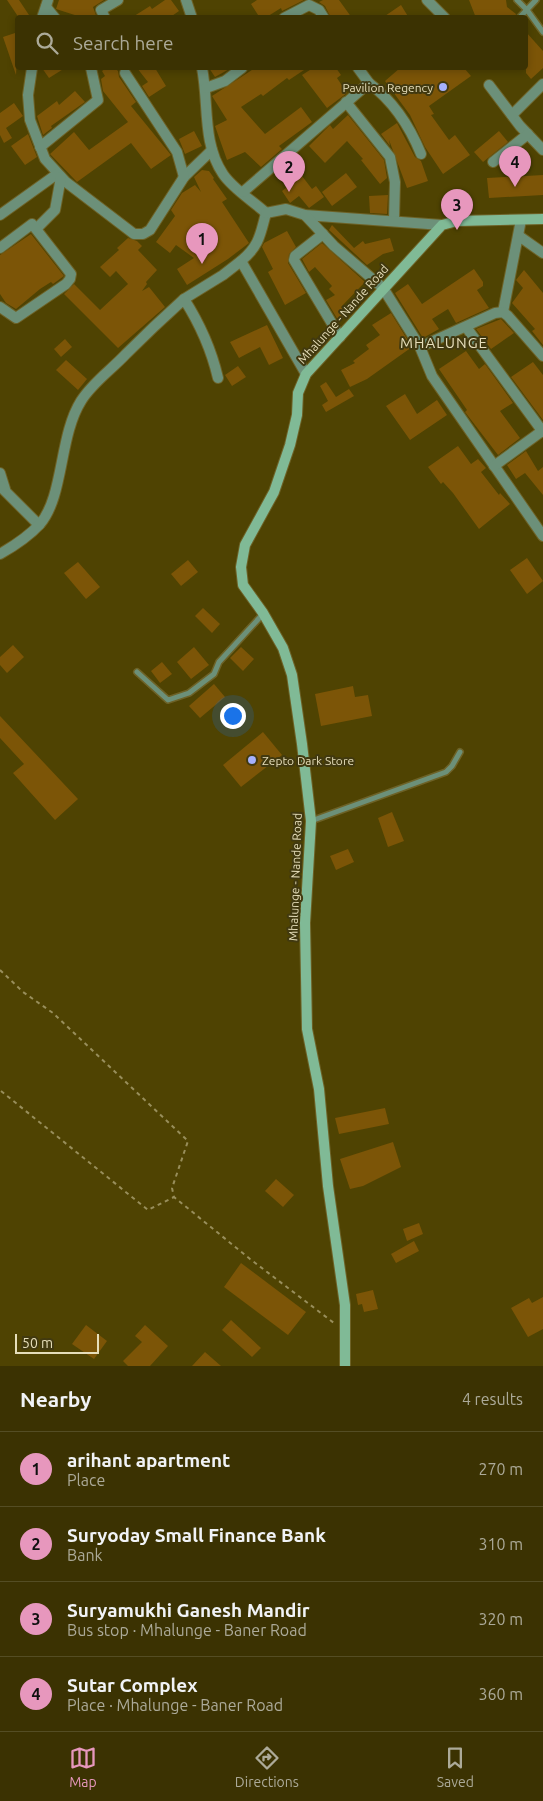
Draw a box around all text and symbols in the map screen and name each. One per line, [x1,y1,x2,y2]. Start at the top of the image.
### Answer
search box [15,15,528,70]
icon: search [33,29,61,57]
text: Search here [73,32,173,54]
place label: Pavilion Regency [342,81,433,94]
marker: Pavilion Regency [437,81,449,93]
pin: 4 [499,146,531,187]
pin: 2 [273,151,305,192]
pin: 3 [441,189,473,230]
pin: 1 [186,223,218,264]
street label: Mhalunge - Nande Road [295,262,391,366]
district label: MHALUNGE [400,334,488,351]
your location [220,703,246,729]
marker: Zepto Dark Store [246,754,258,766]
place label: Zepto Dark Store [262,754,354,767]
street label: Mhalunge - Nande Road [286,813,304,941]
scale bar [15,1331,99,1354]
text: 50 m [22,1335,53,1351]
text: Nearby [20,1387,91,1411]
text: 4 results [462,1390,523,1408]
text: arihant apartment [67,1449,230,1471]
text: 1 [31,1460,41,1478]
text: 270 m [478,1460,523,1478]
text: Place [67,1471,105,1489]
text: Suryoday Small Finance Bank [67,1524,326,1546]
text: 2 [31,1535,41,1553]
text: 310 m [478,1535,523,1553]
text: Bank [67,1546,103,1564]
text: Suryamukhi Ganesh Mandir [67,1599,310,1621]
text: 3 [31,1610,41,1628]
text: 320 m [478,1610,523,1628]
text: Bus stop · Mhalunge - Baner Road [67,1621,307,1639]
text: Sutar Complex [67,1674,198,1696]
text: 4 [31,1685,41,1703]
text: 360 m [478,1685,523,1703]
text: Place · Mhalunge - Baner Road [67,1696,283,1714]
tab: Map [69,1744,97,1790]
tab: Directions [235,1744,299,1790]
tab: Saved [437,1744,474,1790]

